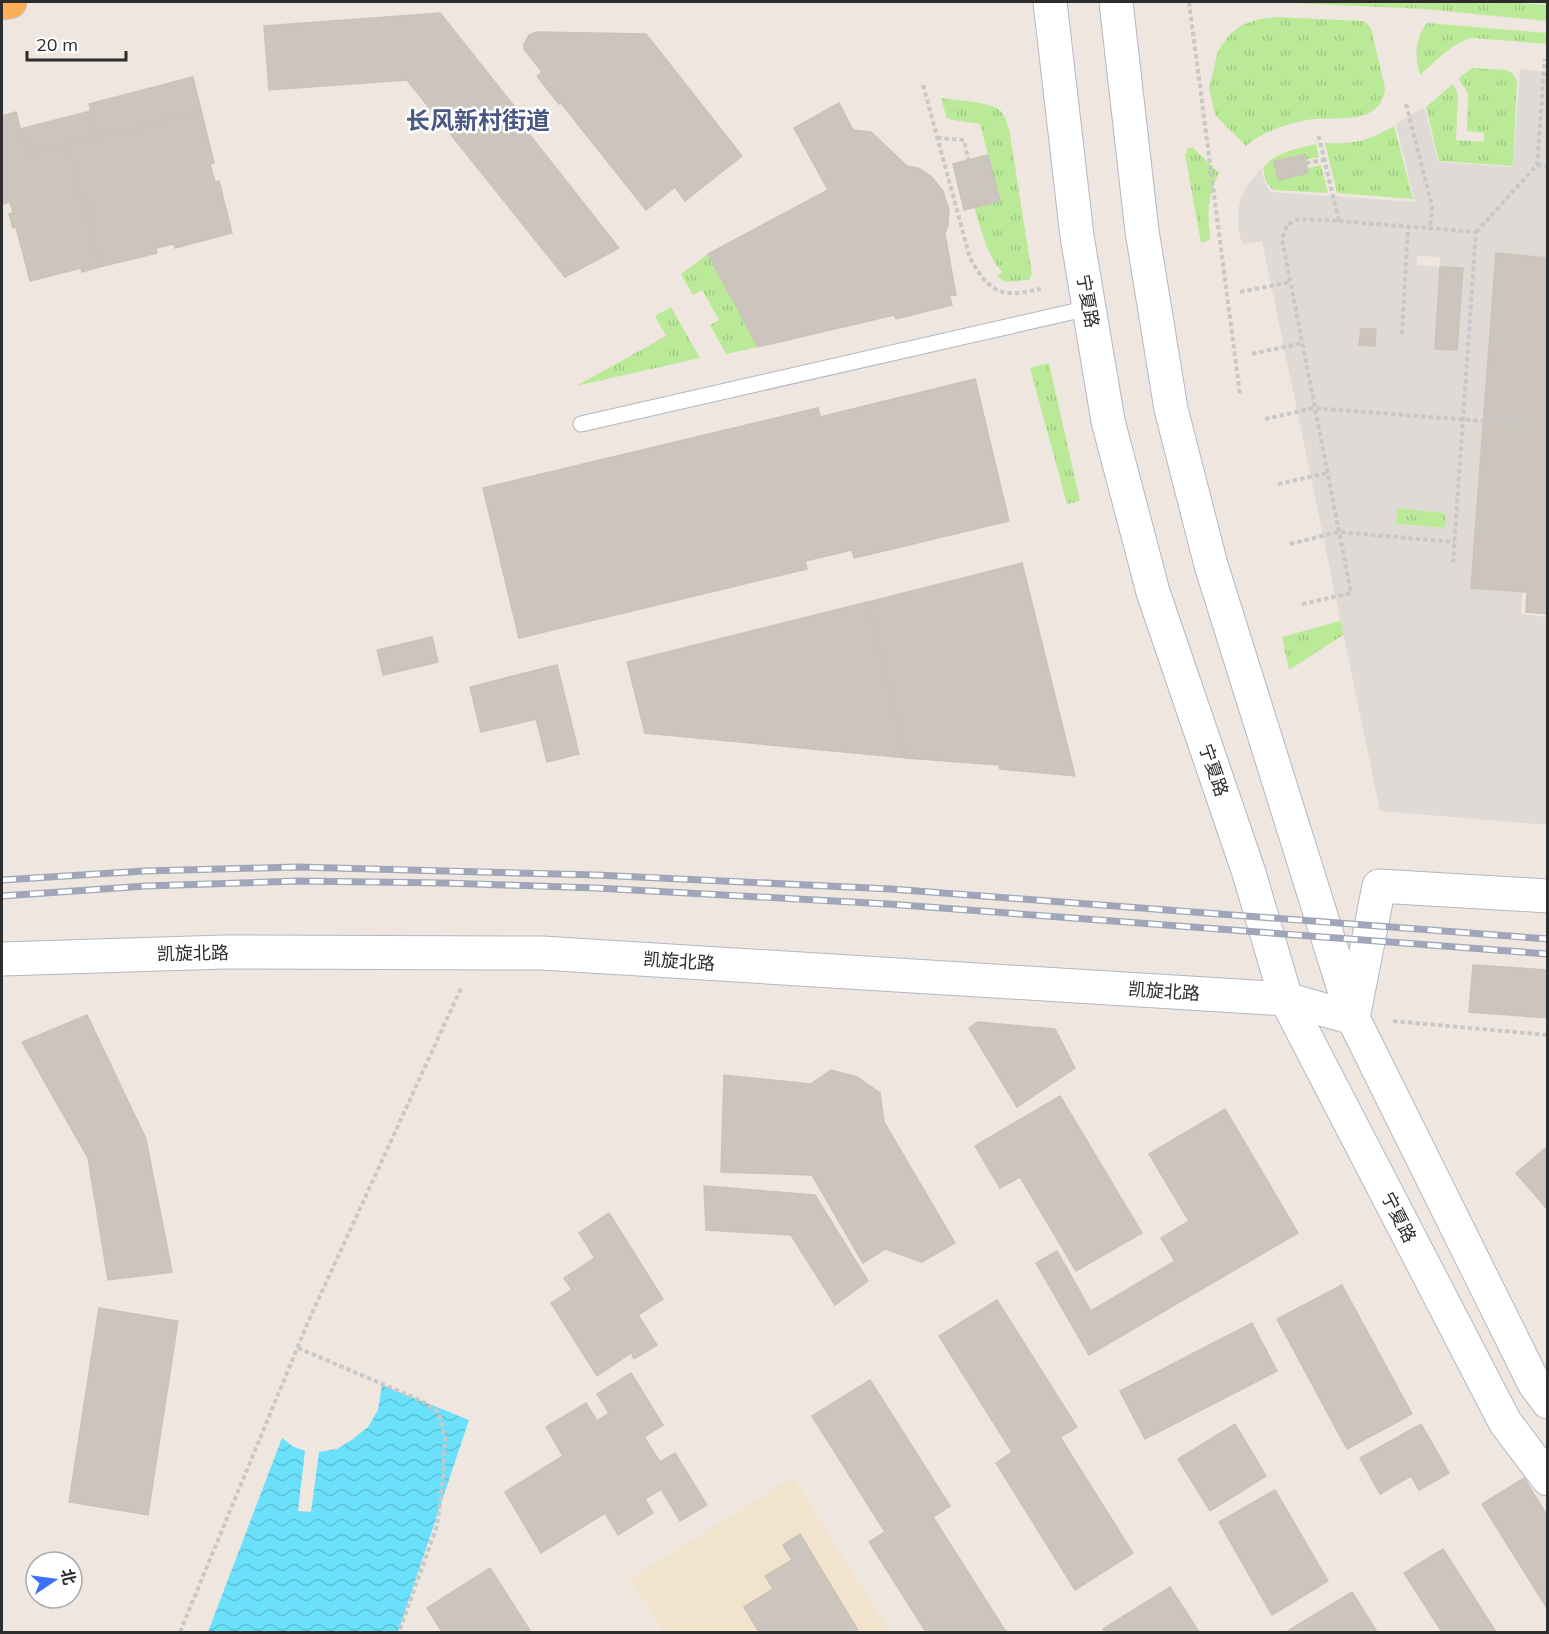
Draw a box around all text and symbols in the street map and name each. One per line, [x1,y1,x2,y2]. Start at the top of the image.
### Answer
scale bar [27,24,126,62]
text: 20 m [36,33,78,56]
district label: 长风新村街道 [406,105,550,135]
street label: 宁夏路 [1072,272,1104,330]
street label: 宁夏路 [1194,741,1234,799]
street label: 凯旋北路 [157,941,229,965]
street label: 凯旋北路 [642,947,716,975]
street label: 凯旋北路 [1127,977,1201,1005]
street label: 宁夏路 [1376,1188,1422,1246]
north arrow [24,1550,84,1610]
text: 北 [57,1567,80,1587]

